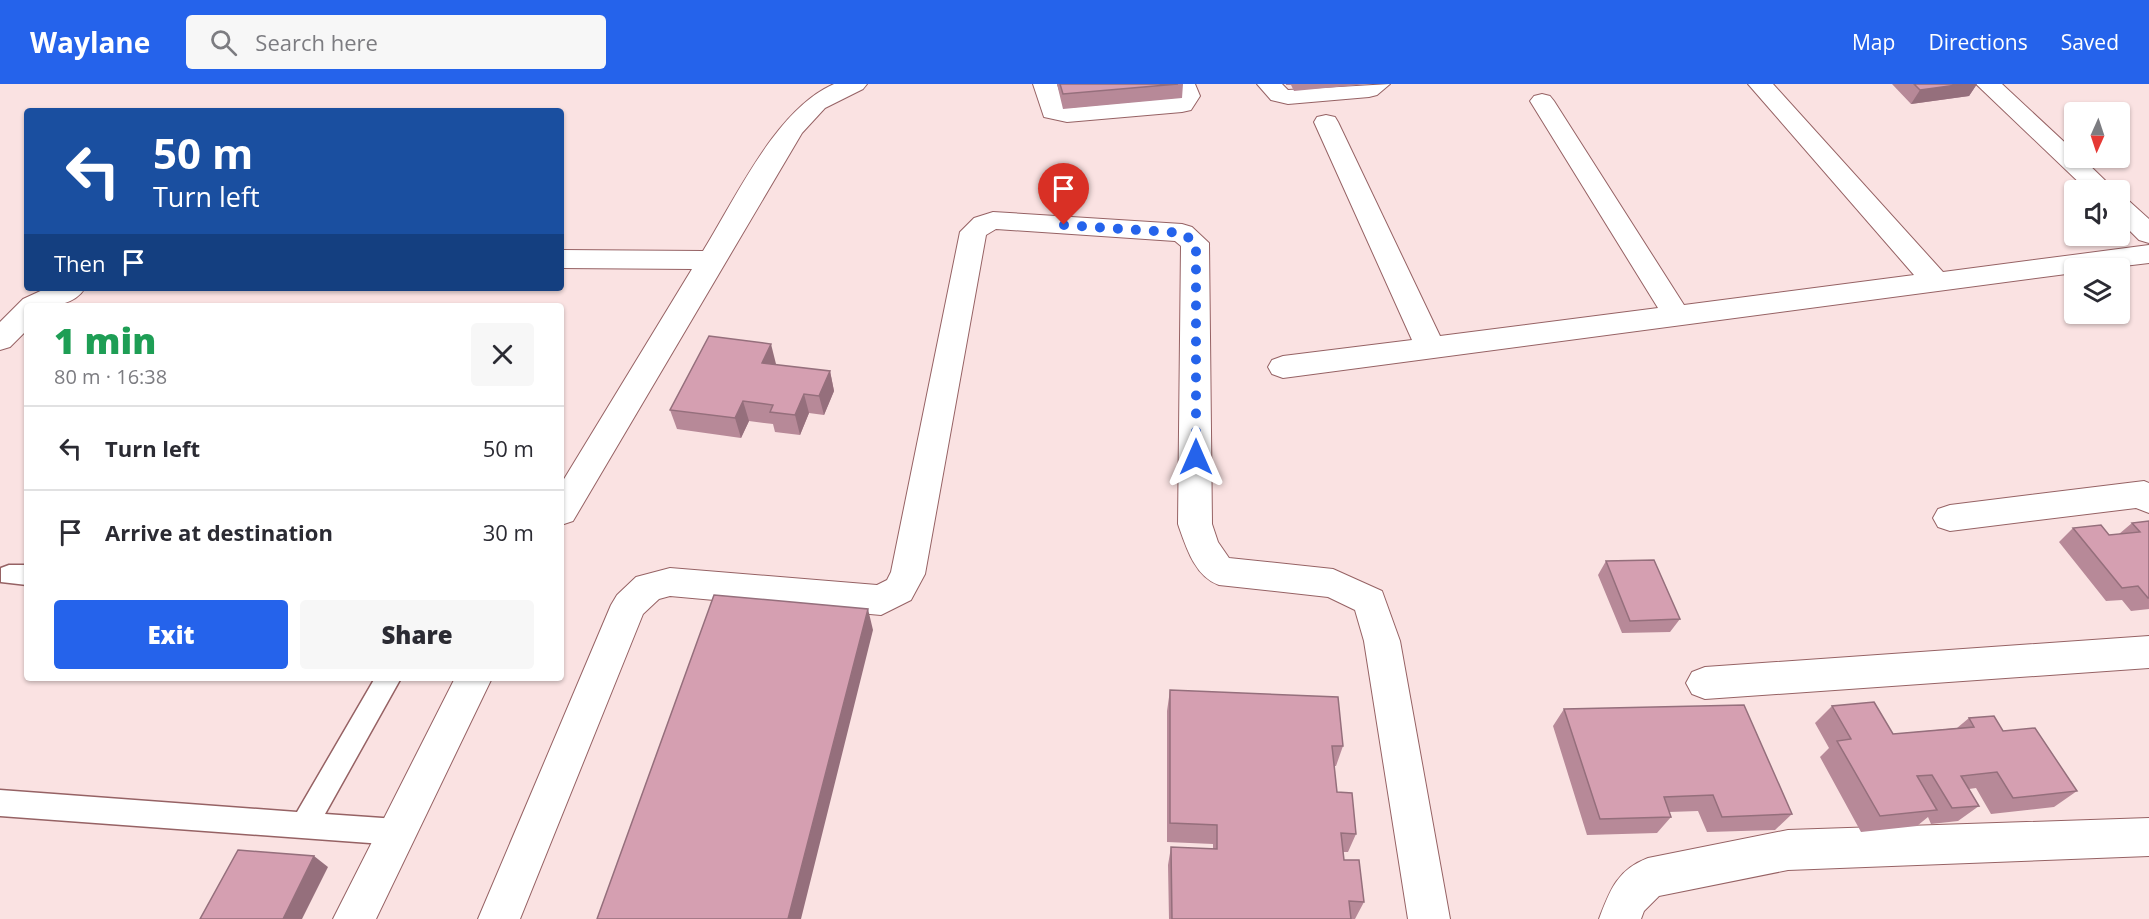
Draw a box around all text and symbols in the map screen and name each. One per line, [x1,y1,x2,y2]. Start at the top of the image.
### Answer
search box [186,15,606,69]
text: Waylane [30,23,150,61]
icon: search [207,26,240,59]
text: Search here [255,27,378,57]
text: Map [1852,28,1895,56]
text: Directions [1928,28,2028,56]
text: Saved [2061,28,2119,56]
north arrow [2064,102,2130,168]
map controls [2064,102,2130,324]
text: 50 m [153,124,253,181]
icon: left [54,132,132,210]
pin [1038,163,1089,225]
icon: arrive [1047,172,1080,205]
text: Turn left [153,178,260,215]
button: sound [2064,180,2130,246]
icon: arrive [117,246,150,279]
text: Then [54,248,105,278]
button: layers [2064,258,2130,324]
text: 1 min [54,316,156,365]
button: close [471,323,534,386]
text: 80 m · 16:38 [54,363,167,390]
position arrow [1164,425,1228,489]
icon: left [54,432,87,465]
text: Turn left [105,433,200,463]
text: 50 m [483,433,534,463]
icon: arrive [54,516,87,549]
text: Arrive at destination [105,517,333,547]
text: 30 m [483,517,534,547]
button: Exit [54,600,288,669]
button: Share [300,600,534,669]

